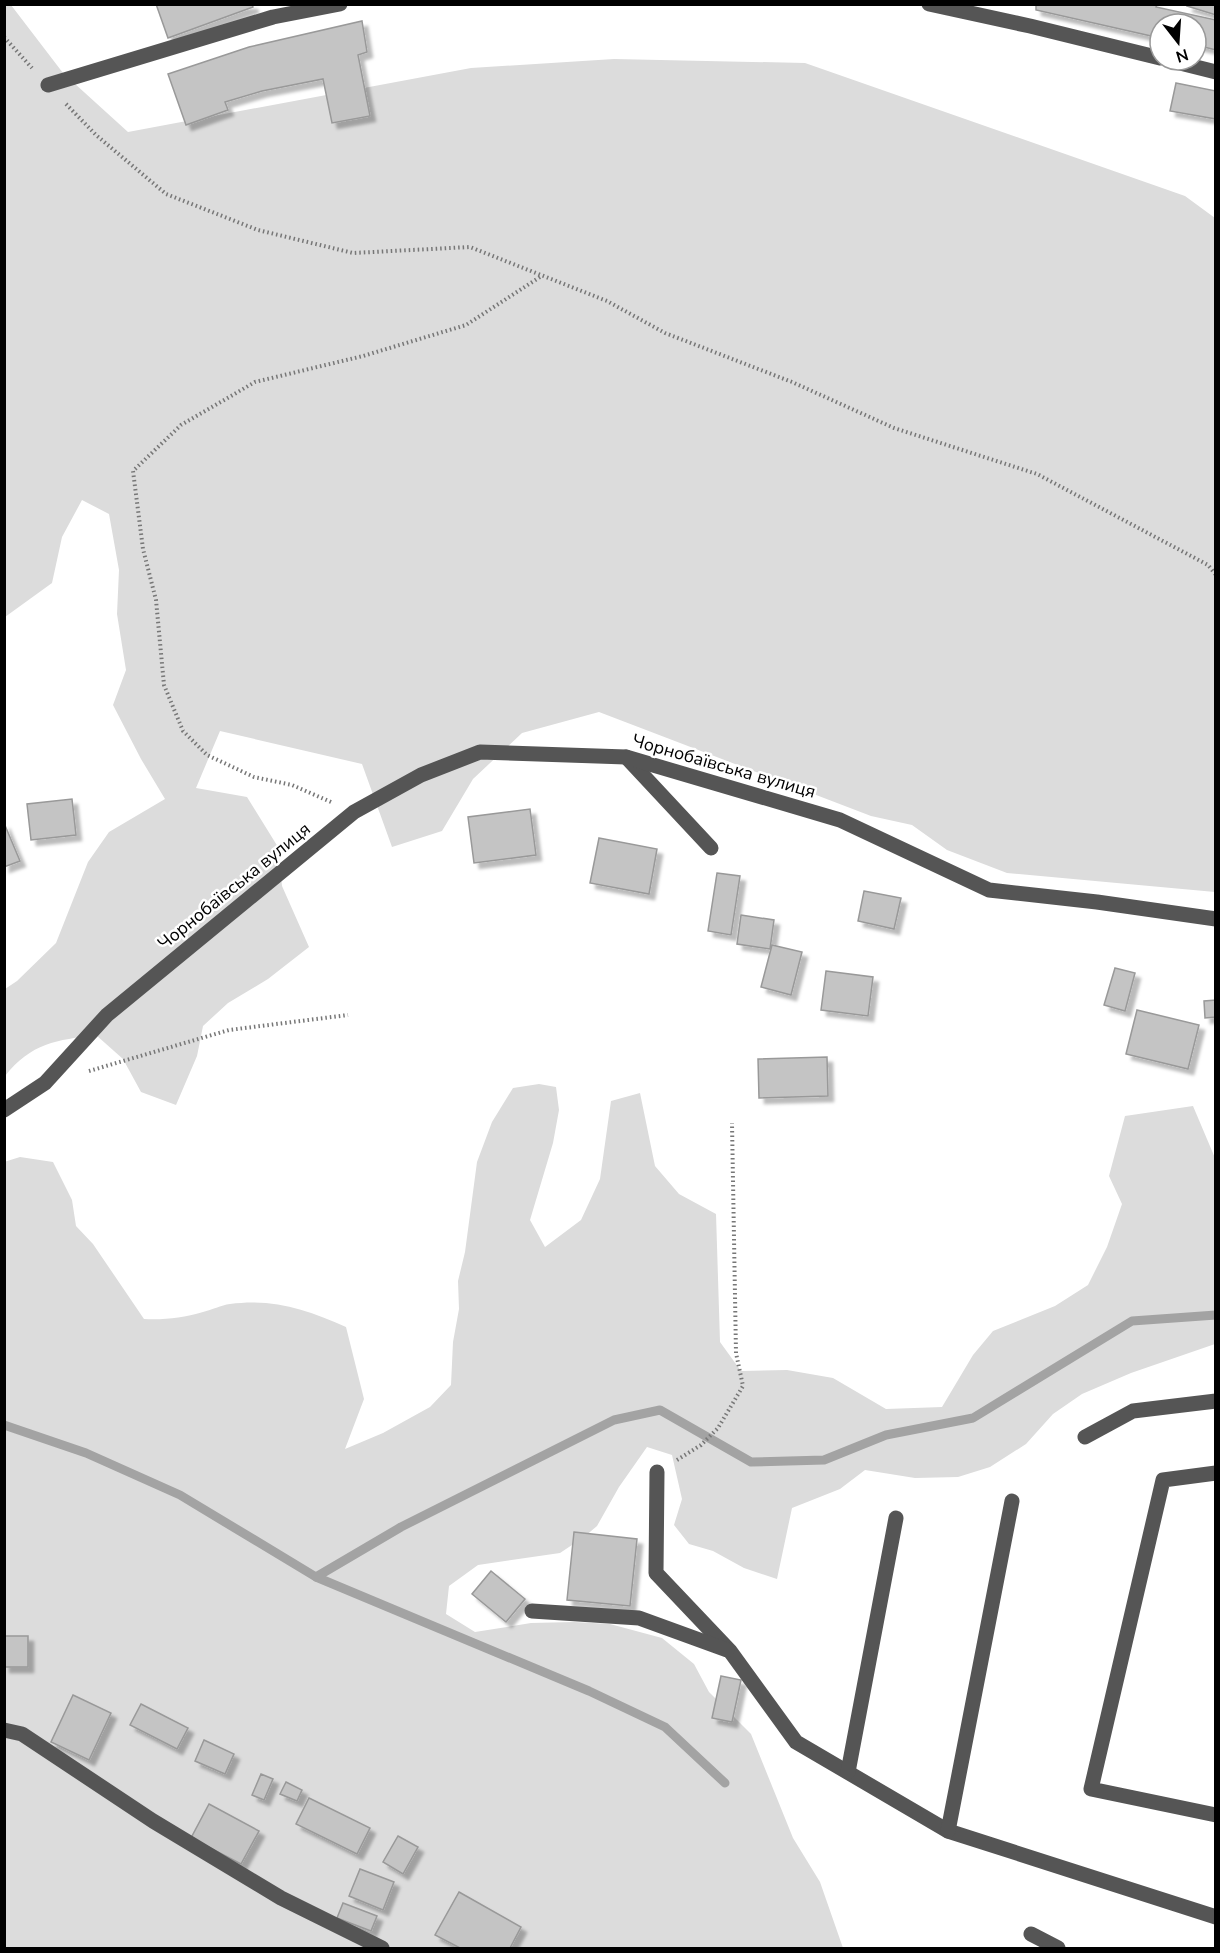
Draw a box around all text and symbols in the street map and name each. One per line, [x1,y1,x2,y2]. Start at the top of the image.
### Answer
north arrow [1148,12,1208,72]
text: N [1173,43,1191,68]
street label: Чорнобаївська вулиця [629,728,819,804]
street label: Чорнобаївська вулиця [153,817,315,955]

